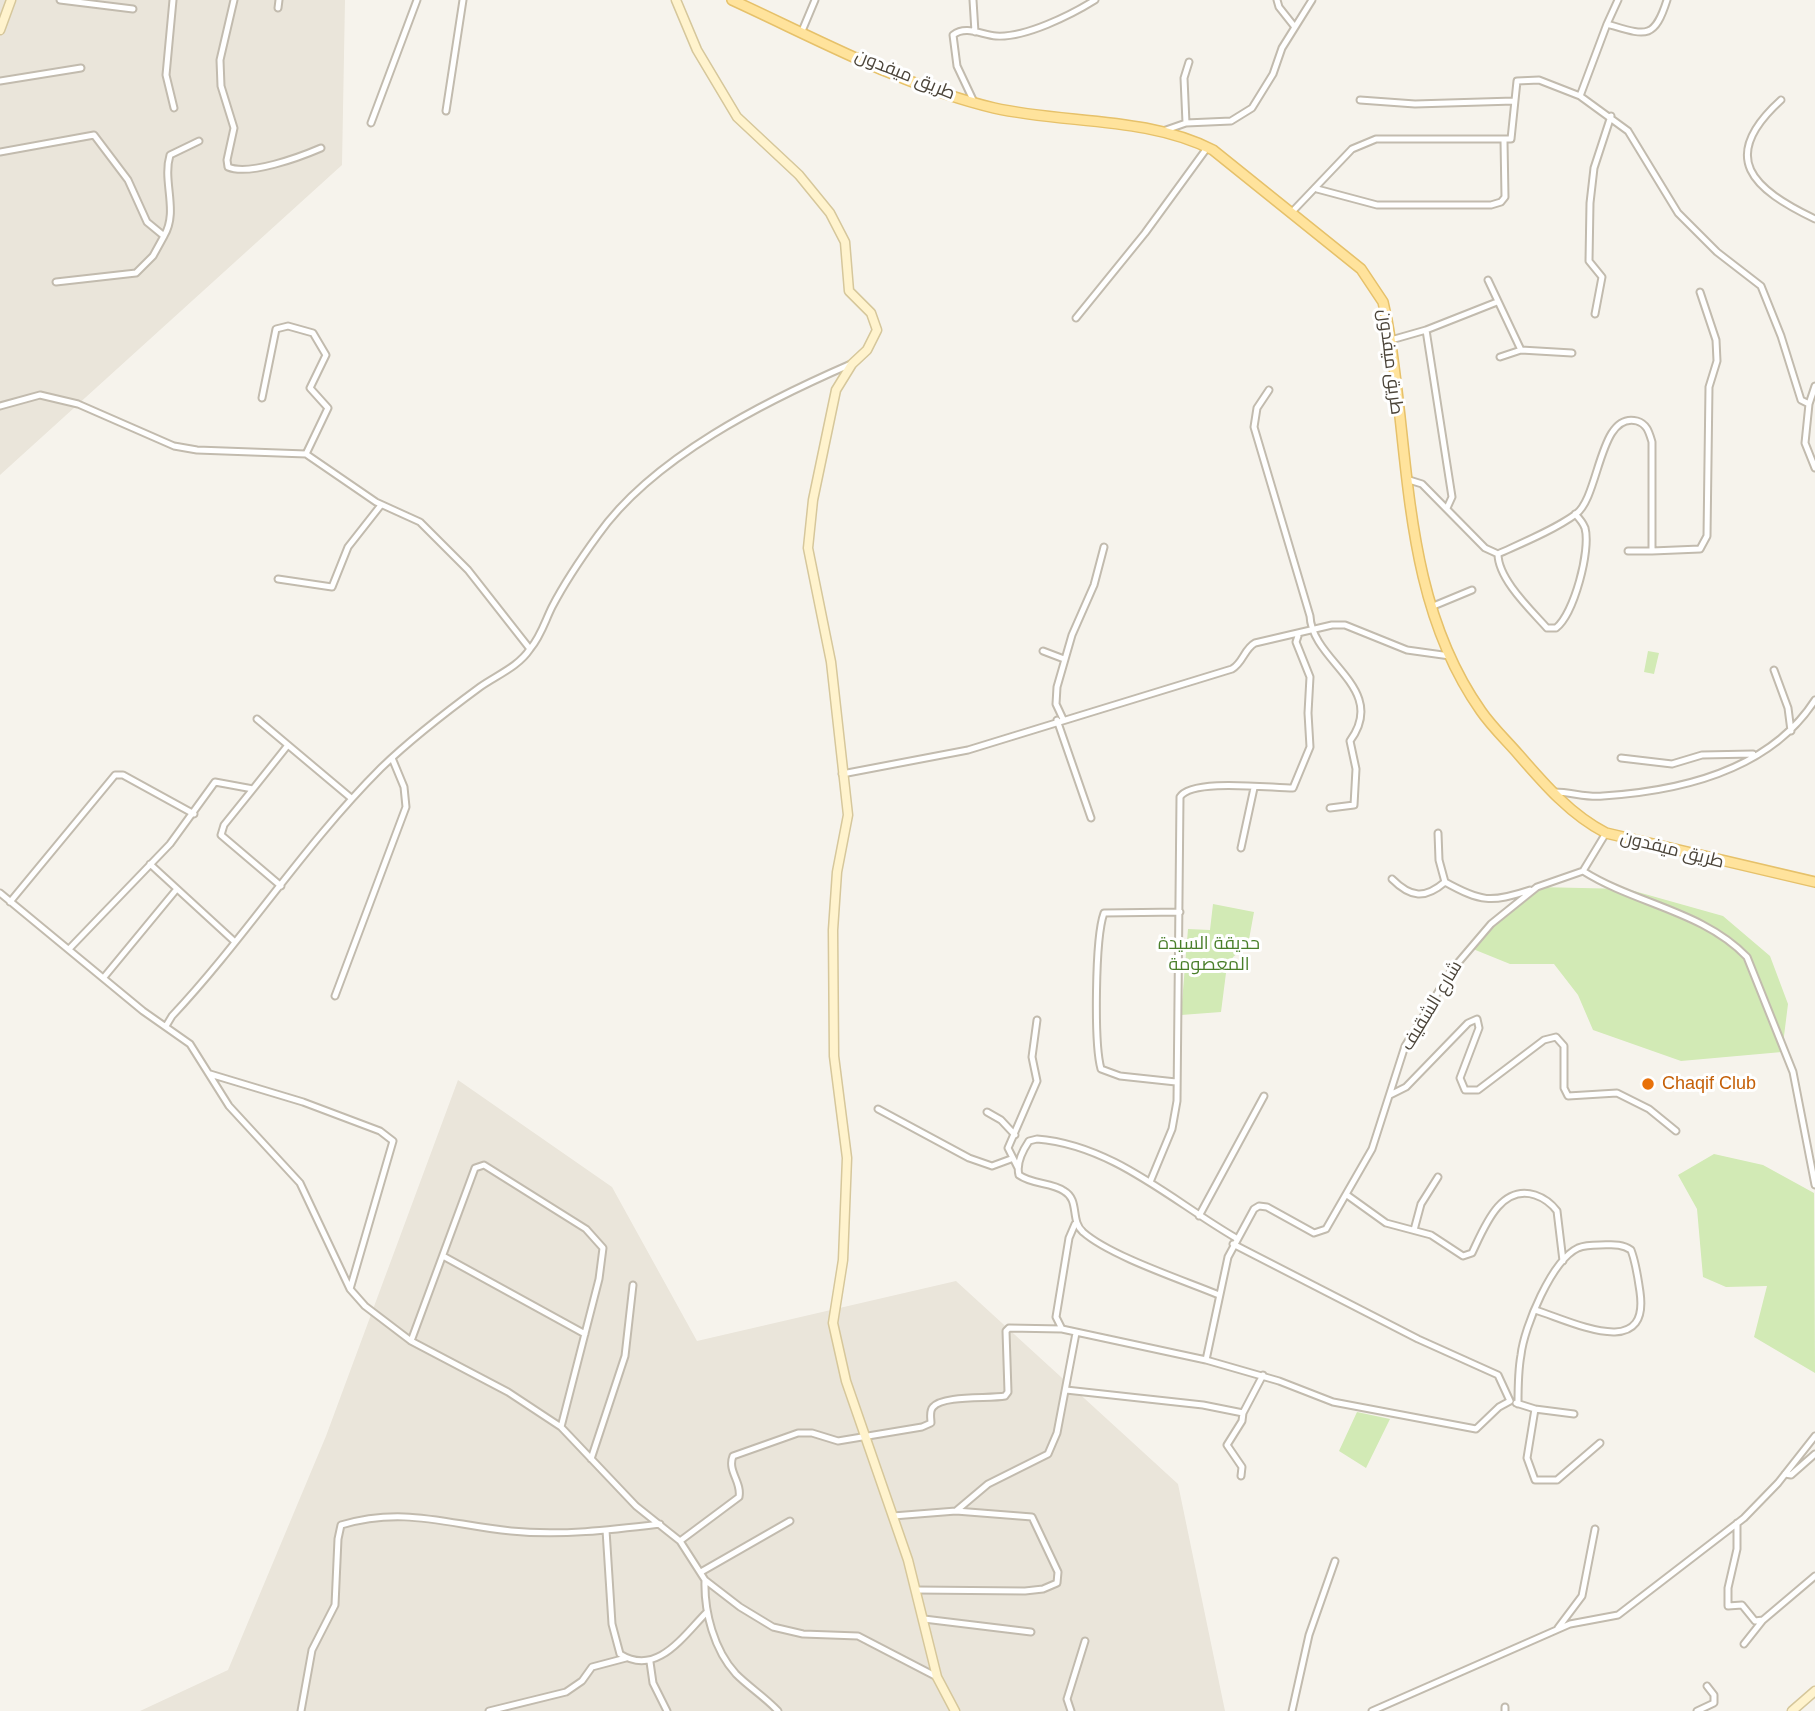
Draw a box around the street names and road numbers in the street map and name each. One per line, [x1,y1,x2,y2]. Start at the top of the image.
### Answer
street label: طريق ميفدون [852,45,958,105]
street label: طريق ميفدون [1373,308,1407,416]
street label: طريق ميفدون [1618,827,1726,873]
street label: شارع الشقيف [1397,957,1467,1055]

